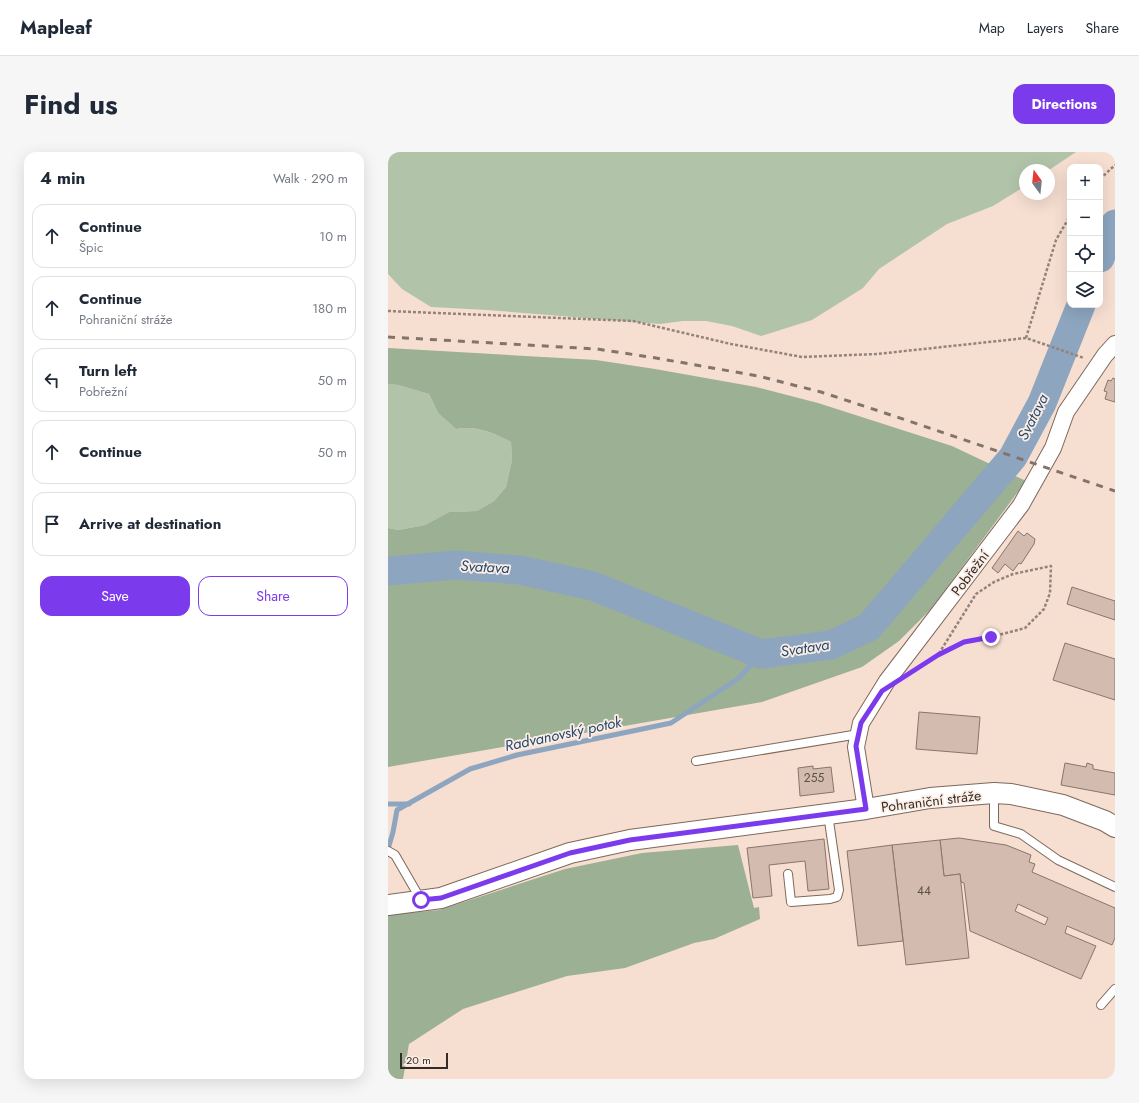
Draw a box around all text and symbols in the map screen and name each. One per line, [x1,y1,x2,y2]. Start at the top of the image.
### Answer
text: Mapleaf [20,14,92,41]
text: Map [979,18,1005,38]
text: Layers [1027,18,1063,38]
text: Share [1085,18,1119,38]
text: Find us [24,84,118,125]
button: Directions [1013,84,1115,124]
north arrow [1019,164,1055,200]
map controls [1067,164,1103,308]
button: + [1067,164,1103,200]
text: 4 min [40,166,85,190]
text: Walk · 290 m [273,169,348,188]
button: − [1067,200,1103,236]
text: Continue [79,216,142,238]
icon: ahead [41,225,63,247]
text: 10 m [319,227,347,246]
button: locate [1067,236,1103,272]
text: Špic [79,238,103,257]
button: layers [1067,272,1103,308]
text: Continue [79,288,142,310]
icon: ahead [41,297,63,319]
text: 180 m [312,299,347,318]
text: Pohraniční stráže [79,310,173,329]
text: Turn left [79,360,137,382]
icon: left [41,369,63,391]
text: 50 m [318,371,347,390]
text: Pobřežní [79,382,127,401]
water label: Svatava [1012,390,1054,444]
icon: ahead [41,441,63,463]
text: Continue [79,441,142,463]
text: 50 m [318,443,347,462]
icon: arrive [41,513,63,535]
text: Arrive at destination [79,513,221,535]
street label: Pobřežní [946,545,994,600]
water label: Svatava [460,555,511,579]
button: Save [40,576,190,616]
button: Share [198,576,348,616]
route end [982,628,1000,646]
water label: Svatava [779,633,832,663]
water label: Radvanovský potok [503,711,624,757]
house number: 255 [804,769,824,787]
street label: Pohraniční stráže [880,785,982,817]
house number: 44 [917,882,931,900]
route start [412,891,430,909]
scale bar [400,1051,448,1070]
text: 20 m [406,1052,431,1068]

